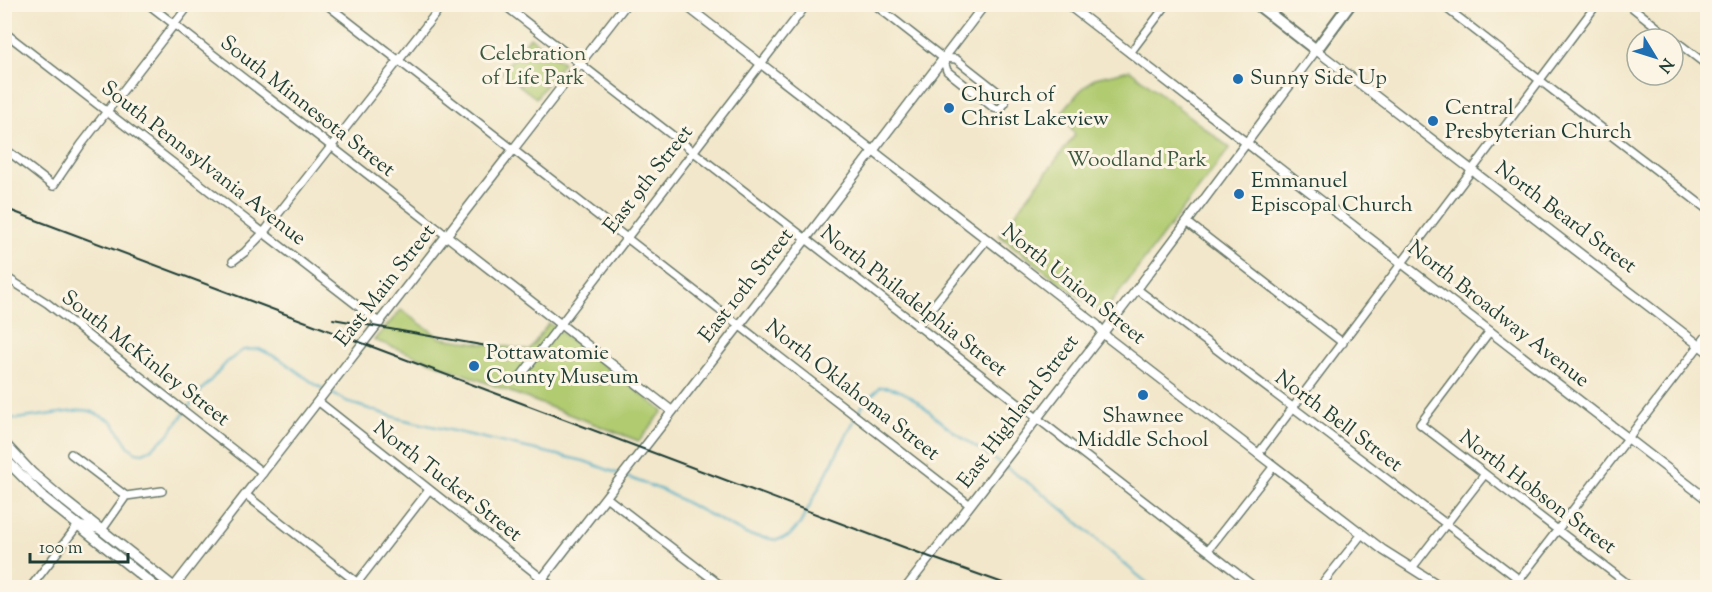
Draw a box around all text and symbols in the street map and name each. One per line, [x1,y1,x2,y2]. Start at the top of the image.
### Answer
north arrow [1625,27,1685,87]
street label: South Minnesota Street [213,29,401,185]
park label: Celebration of Life Park [479,40,587,94]
text: N [1652,53,1678,77]
place label: Sunny Side Up [1250,64,1387,94]
marker: Sunny Side Up [1231,72,1245,86]
street label: South Pennsylvania Avenue [94,74,312,254]
place label: Church of Christ Lakeview [961,81,1109,135]
place label: Central Presbyterian Church [1445,94,1632,148]
marker: Church of Christ Lakeview [942,101,956,115]
marker: Central Presbyterian Church [1426,114,1440,128]
street label: East 9th Street [597,119,701,241]
park label: Woodland Park [1067,146,1208,176]
street label: North Beard Street [1488,155,1642,281]
place label: Emmanuel Episcopal Church [1251,167,1413,221]
marker: Emmanuel Episcopal Church [1232,187,1246,201]
street label: North Union Street [994,217,1152,353]
street label: East Main Street [329,218,443,354]
street label: North Philadelphia Street [813,219,1013,385]
street label: East 10th Street [693,222,801,350]
street label: North Broadway Avenue [1401,234,1595,396]
street label: South McKinley Street [54,284,236,434]
street label: North Oklahoma Street [758,313,946,469]
street label: East Highland Street [951,329,1087,495]
place label: Pottawatomie County Museum [486,339,639,393]
marker: Pottawatomie County Museum [467,359,481,373]
street label: North Bell Street [1268,364,1408,480]
marker: Shawnee Middle School [1136,388,1150,402]
place label: Shawnee Middle School [1077,402,1209,456]
street label: North Tucker Street [366,414,528,550]
street label: North Hobson Street [1452,424,1622,562]
scale bar [30,526,128,564]
text: 100 m [39,536,83,562]

